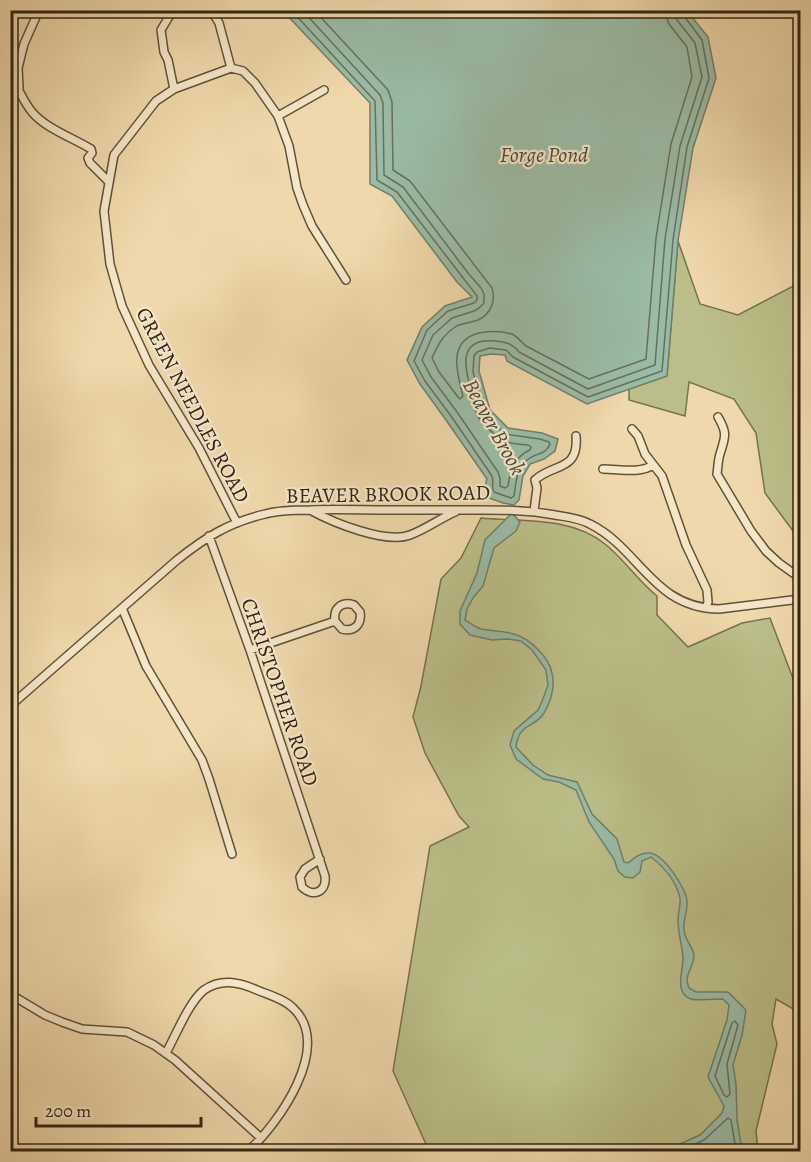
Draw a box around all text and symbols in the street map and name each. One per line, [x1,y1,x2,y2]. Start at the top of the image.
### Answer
water label: Forge Pond [500,140,588,170]
street label: GREEN NEEDLES ROAD [130,302,256,508]
water label: Beaver Brook [455,373,533,481]
street label: BEAVER BROOK ROAD [286,478,490,510]
street label: CHRISTOPHER ROAD [235,594,325,790]
scale bar [36,1090,201,1128]
text: 200 m [45,1099,91,1123]

